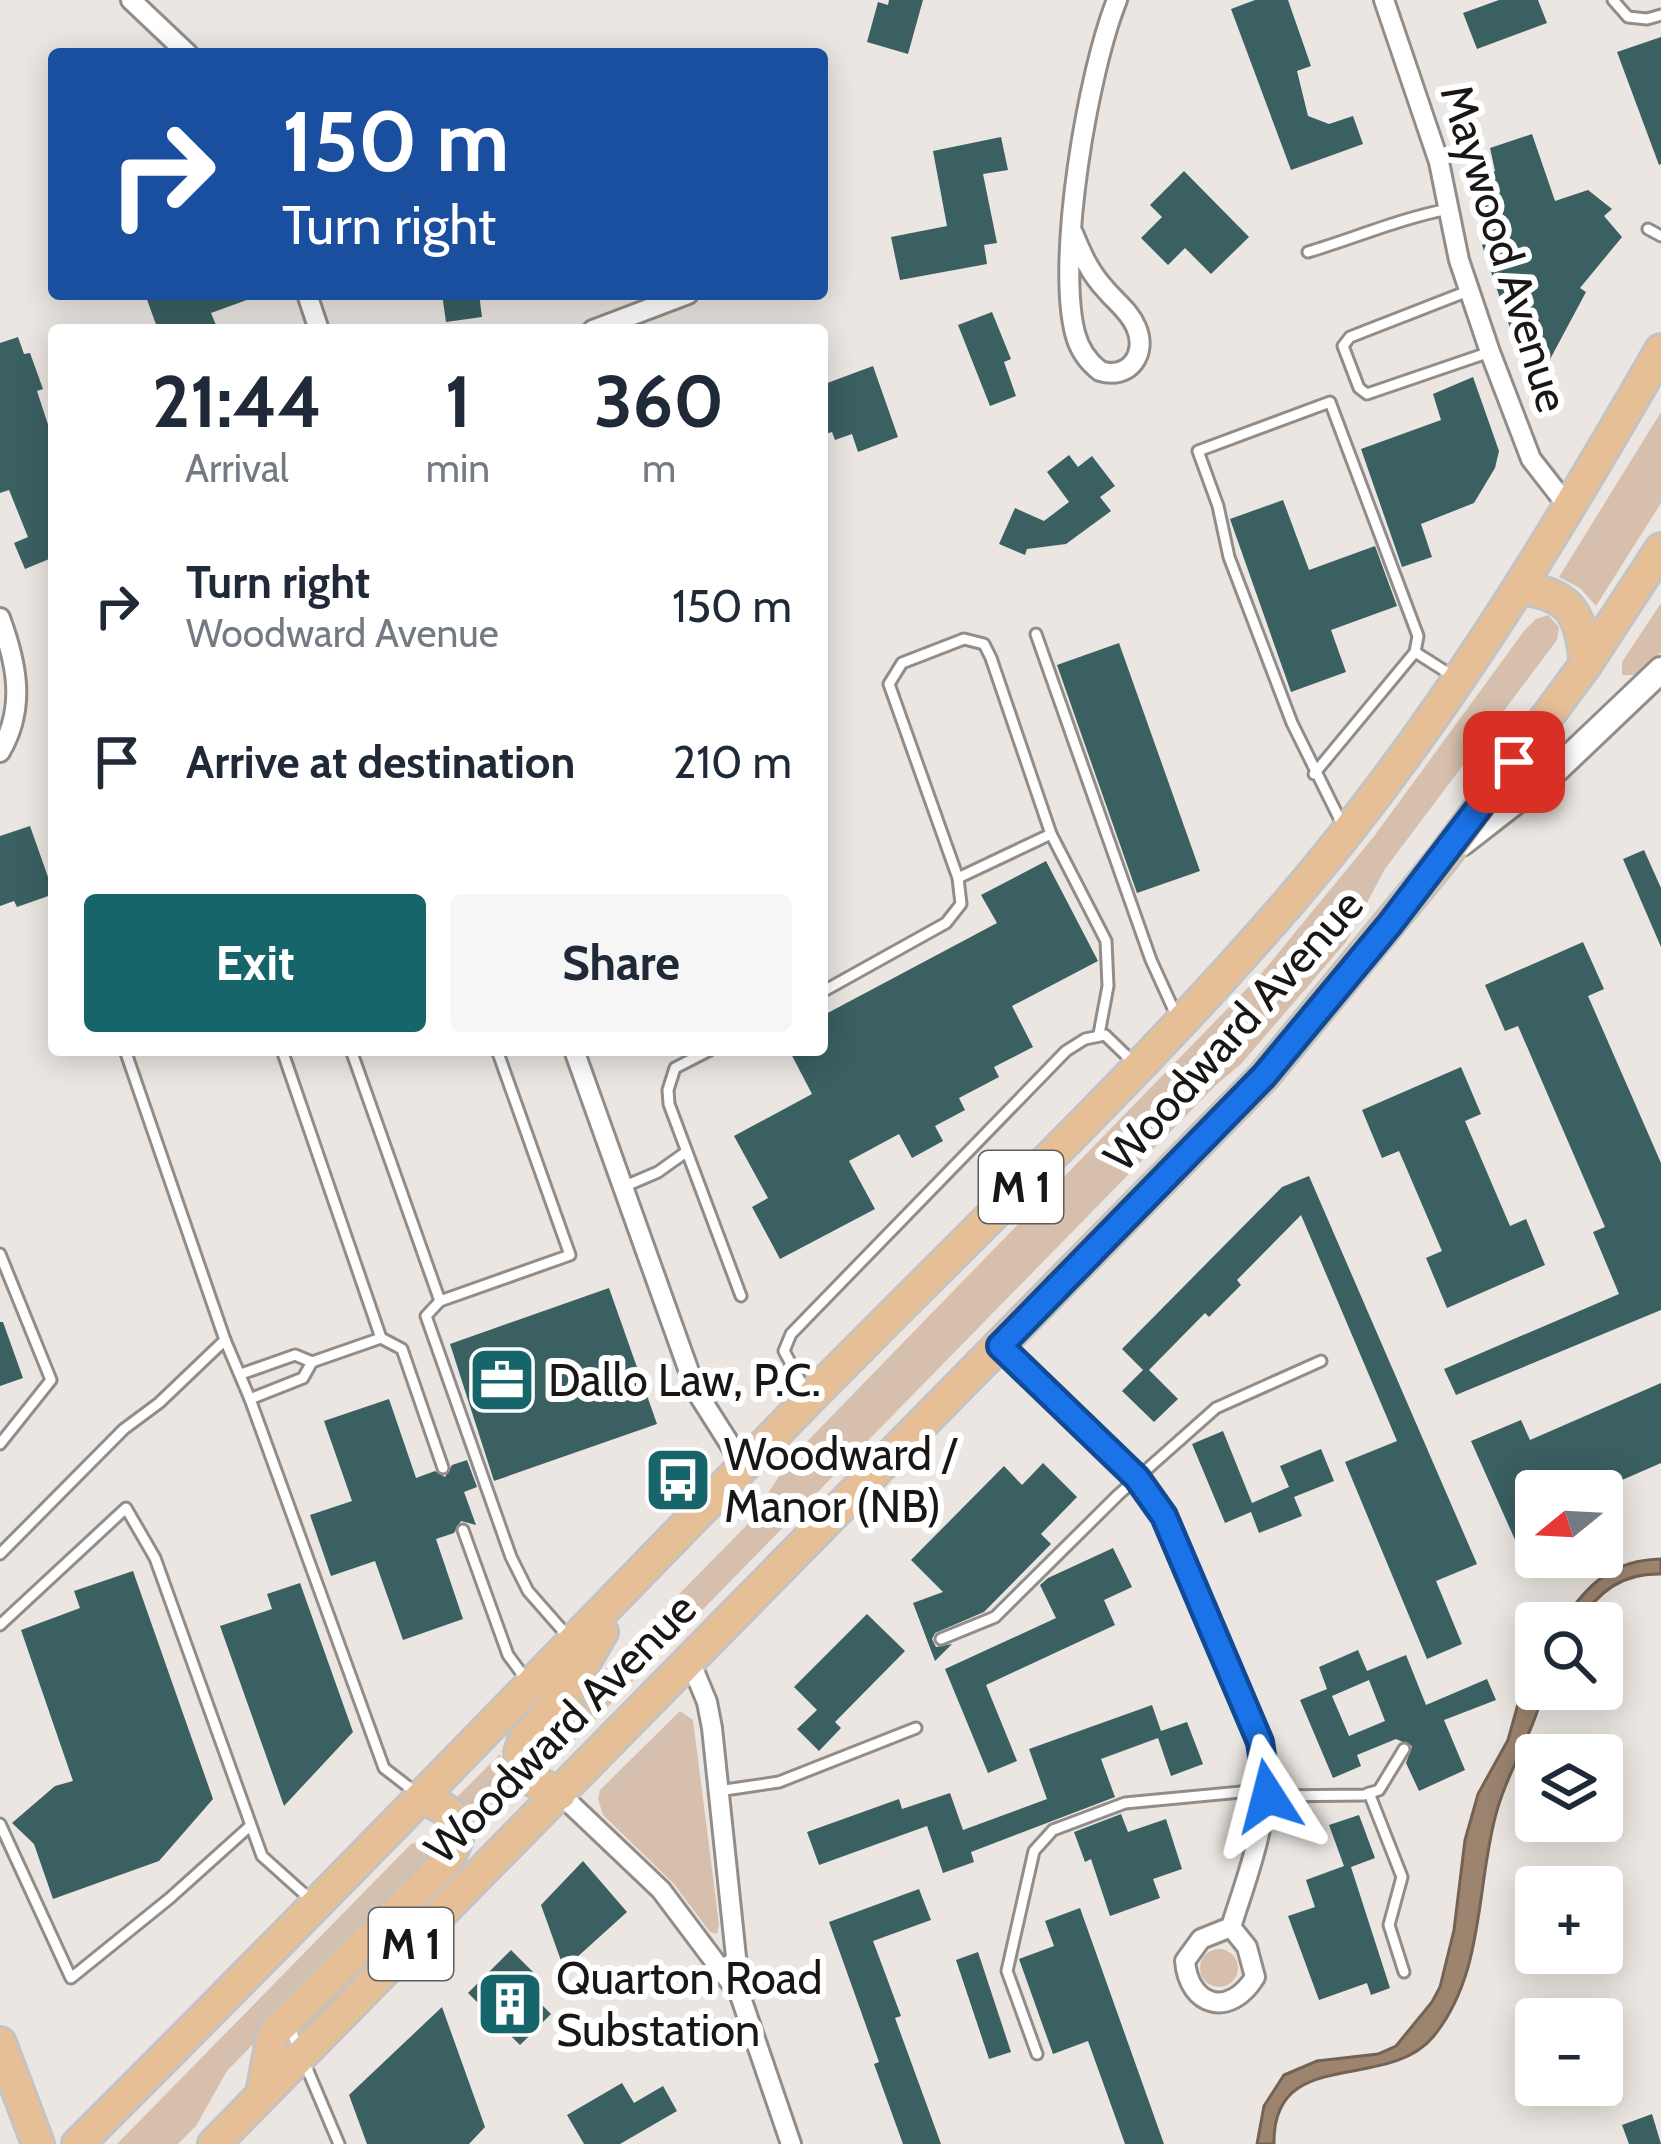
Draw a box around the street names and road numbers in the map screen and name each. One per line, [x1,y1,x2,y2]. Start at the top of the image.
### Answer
street label: Maywood Avenue [1430,78,1580,418]
street label: Woodward Avenue [1092,878,1374,1182]
road number: M 1 [979,1151,1063,1223]
street label: Woodward Avenue [413,1581,707,1875]
road number: M 1 [369,1908,453,1980]

